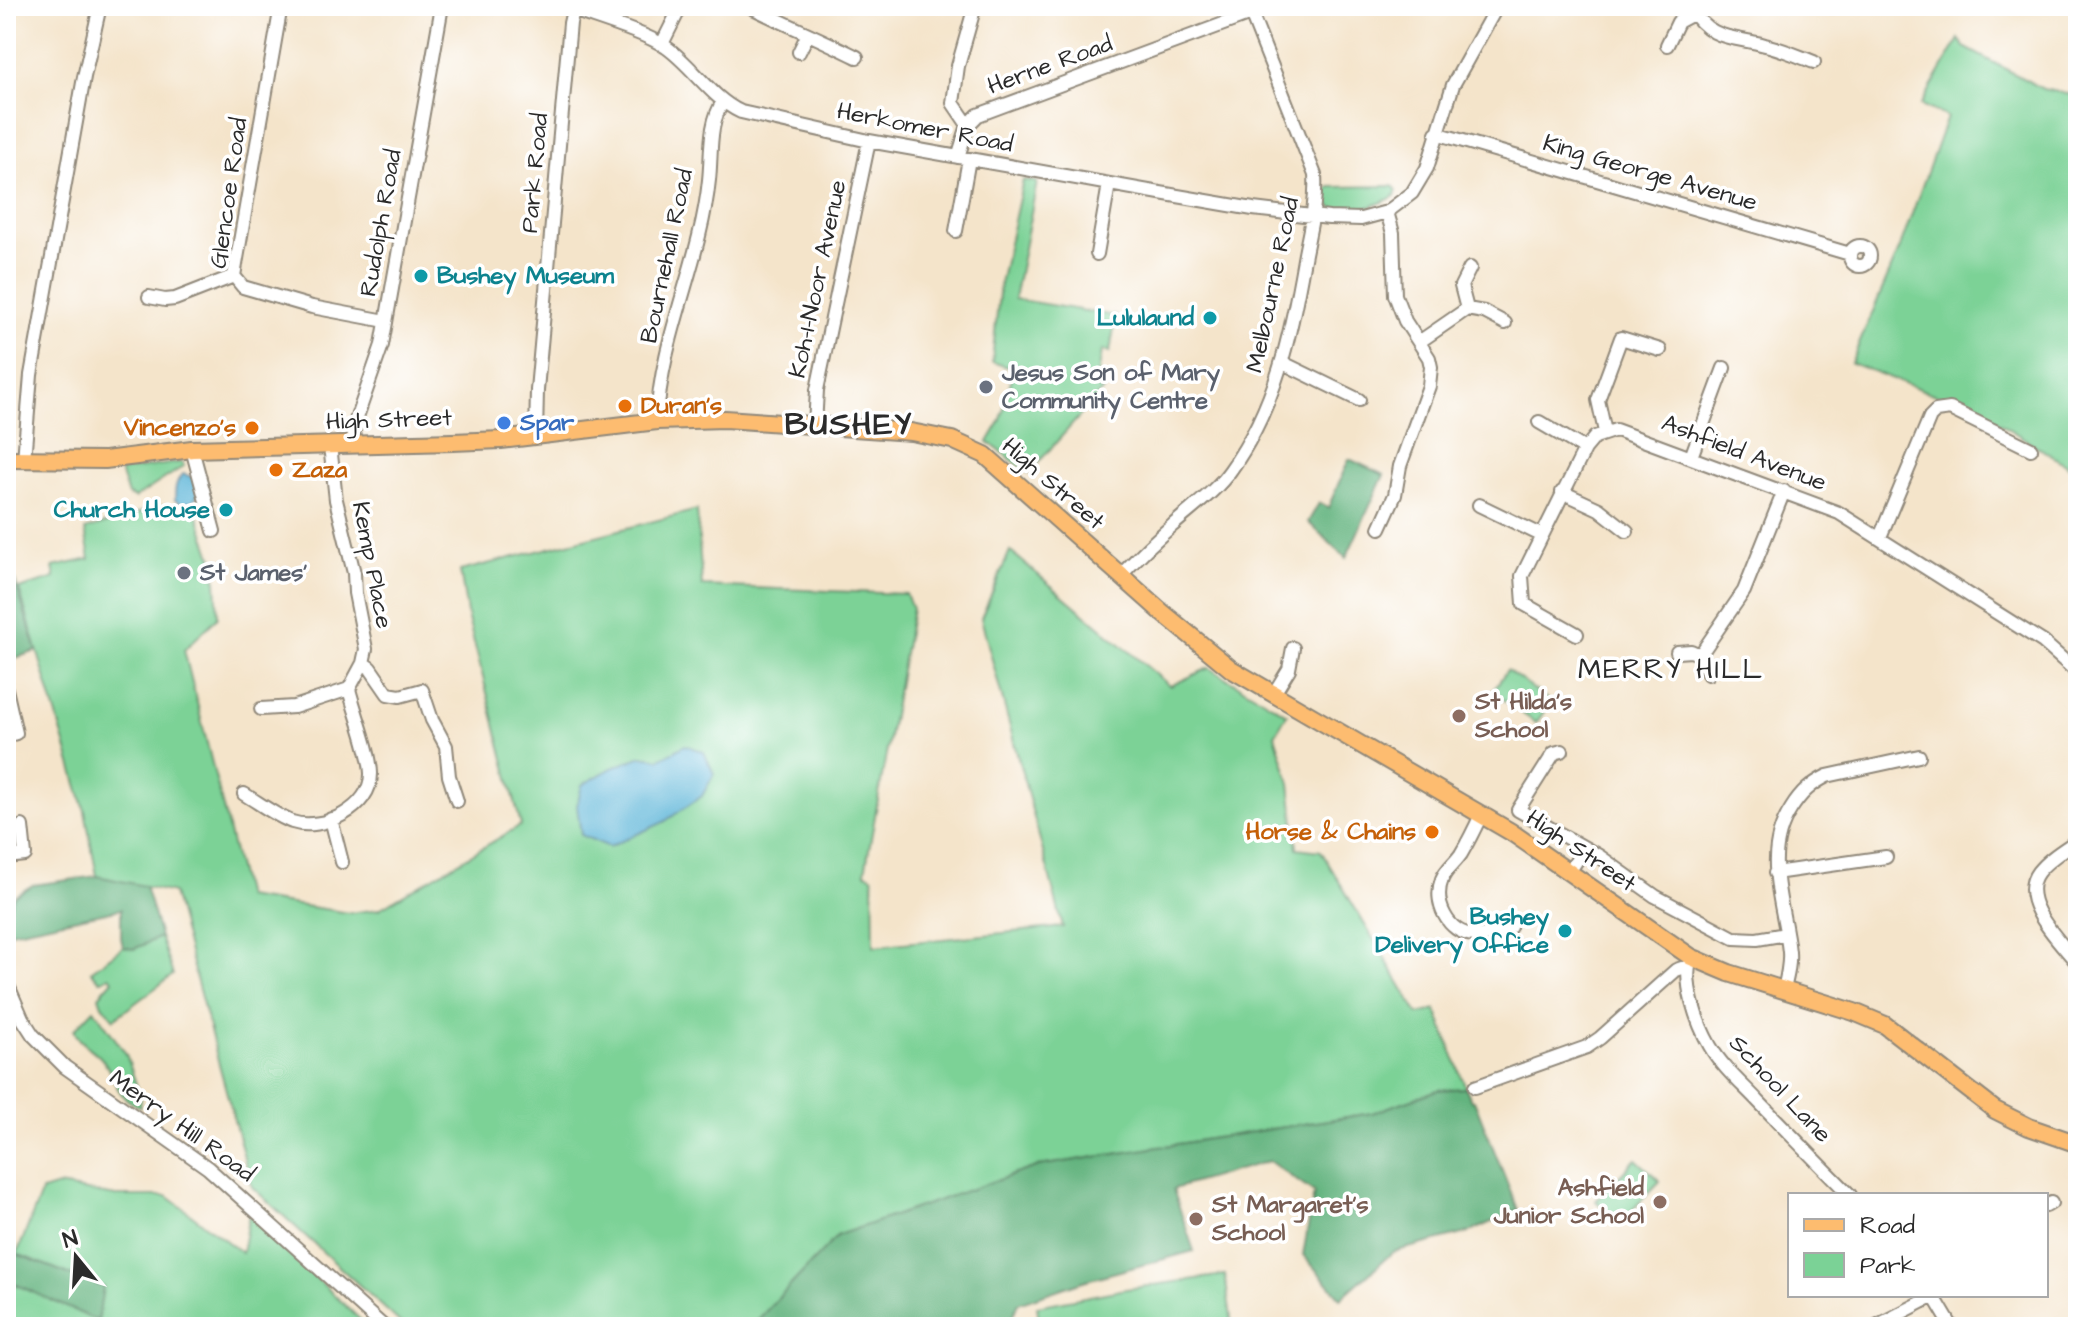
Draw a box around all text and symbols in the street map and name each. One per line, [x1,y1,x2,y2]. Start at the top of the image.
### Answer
street label: Herne Road [983,27,1117,103]
street label: Herkomer Road [834,94,1016,162]
street label: Park Road [513,112,557,234]
street label: Glencoe Road [202,115,256,271]
street label: King George Avenue [1539,126,1761,221]
street label: Rudolph Road [351,147,411,299]
street label: Bournehall Road [632,166,702,346]
street label: Koh-I-Noor Avenue [780,177,856,381]
street label: Melbourne Road [1238,194,1308,376]
place label: Bushey Museum [437,259,614,295]
marker: Bushey Museum [412,267,430,285]
place label: Lululaund [1097,301,1195,335]
marker: Lululaund [1201,309,1219,327]
place label: Jesus Son of Mary Community Centre [1001,356,1221,420]
marker: Jesus Son of Mary Community Centre [977,378,995,396]
place label: Duran's [641,389,722,423]
marker: Duran's [616,397,634,415]
street label: High Street [325,401,453,440]
district label: BUSHEY [785,402,913,447]
place label: Spar [519,406,575,440]
street label: Ashfield Avenue [1657,406,1831,500]
place label: Vincenzo's [123,411,236,445]
marker: Spar [495,414,513,432]
marker: Vincenzo's [243,419,261,437]
street label: High Street [994,430,1112,539]
place label: Zaza [292,453,348,487]
marker: Zaza [267,461,285,479]
place label: Church House [54,493,210,527]
street label: Kemp Place [343,499,401,631]
marker: Church House [217,501,235,519]
place label: St James' [199,556,307,590]
marker: St James' [175,564,193,582]
district label: MERRY HILL [1578,650,1764,689]
place label: St Hilda's School [1474,685,1572,747]
marker: St Hilda's School [1450,707,1468,725]
street label: High Street [1519,802,1643,901]
place label: Horse & Chains [1246,815,1416,849]
marker: Horse & Chains [1423,823,1441,841]
place label: Bushey Delivery Office [1375,900,1550,964]
marker: Bushey Delivery Office [1556,922,1574,940]
street label: School Lane [1721,1027,1839,1151]
street label: Merry Hill Road [102,1062,262,1191]
place label: Ashfield Junior School [1493,1171,1645,1233]
place label: St Margaret's School [1211,1188,1369,1250]
marker: Ashfield Junior School [1651,1193,1669,1211]
legend [1788,1193,2048,1297]
text: Road [1860,1209,1915,1243]
marker: St Margaret's School [1187,1210,1205,1228]
north arrow [36,1217,116,1297]
text: N [59,1222,82,1256]
text: Park [1860,1249,1916,1283]

